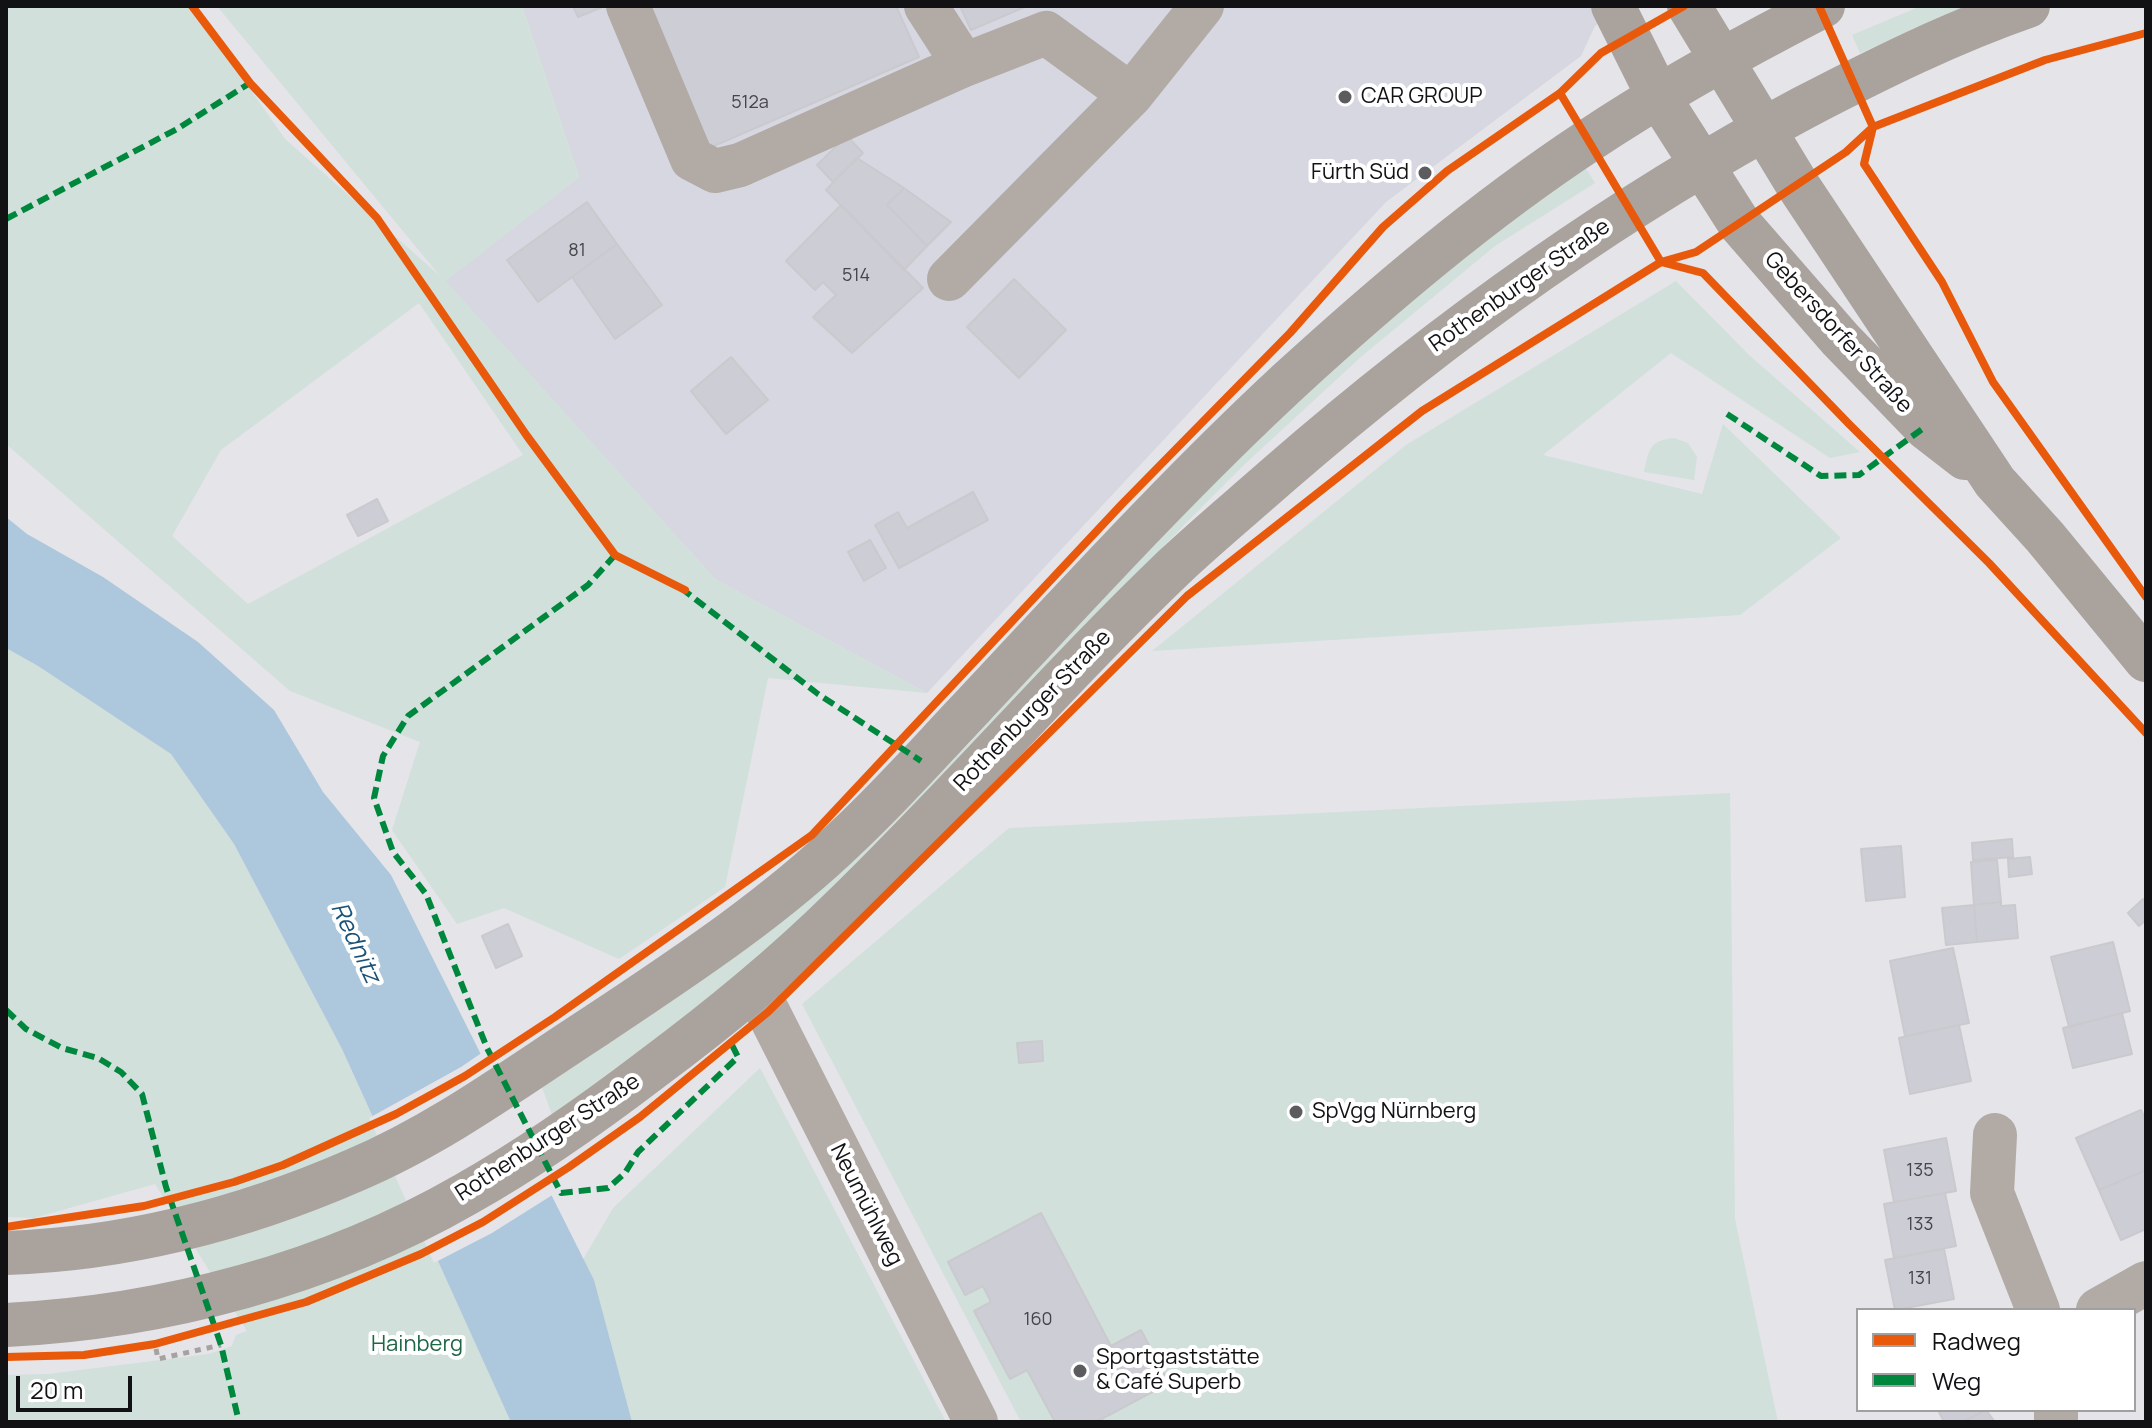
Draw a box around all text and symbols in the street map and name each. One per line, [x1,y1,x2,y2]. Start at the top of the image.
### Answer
place label: CAR GROUP [1361,84,1483,110]
marker: CAR GROUP [1336,88,1354,106]
house number: 512a [731,92,769,114]
place label: Fürth Süd [1311,160,1409,186]
marker: Fürth Süd [1416,164,1434,182]
street label: Rothenburger Straße [1425,214,1615,358]
house number: 81 [568,240,586,262]
street label: Gebersdorfer Straße [1759,247,1917,419]
house number: 514 [842,265,870,287]
street label: Rothenburger Straße [949,625,1117,797]
water label: Rednitz [324,898,386,988]
street label: Rothenburger Straße [451,1069,645,1207]
place label: SpVgg Nürnberg [1312,1099,1476,1125]
marker: SpVgg Nürnberg [1287,1103,1305,1121]
street label: Neumühlweg [824,1140,908,1270]
house number: 135 [1906,1160,1934,1182]
house number: 133 [1907,1214,1933,1236]
house number: 131 [1908,1268,1932,1290]
legend [1856,1308,2136,1412]
house number: 160 [1023,1309,1053,1331]
text: Radweg [1932,1324,2021,1357]
park label: Hainberg [371,1332,463,1358]
place label: Sportgaststätte & Café Superb [1096,1345,1260,1396]
scale bar [20,1360,136,1410]
marker: Sportgaststätte & Café Superb [1071,1362,1089,1380]
text: Weg [1932,1364,1981,1397]
text: 20 m [30,1373,83,1406]

